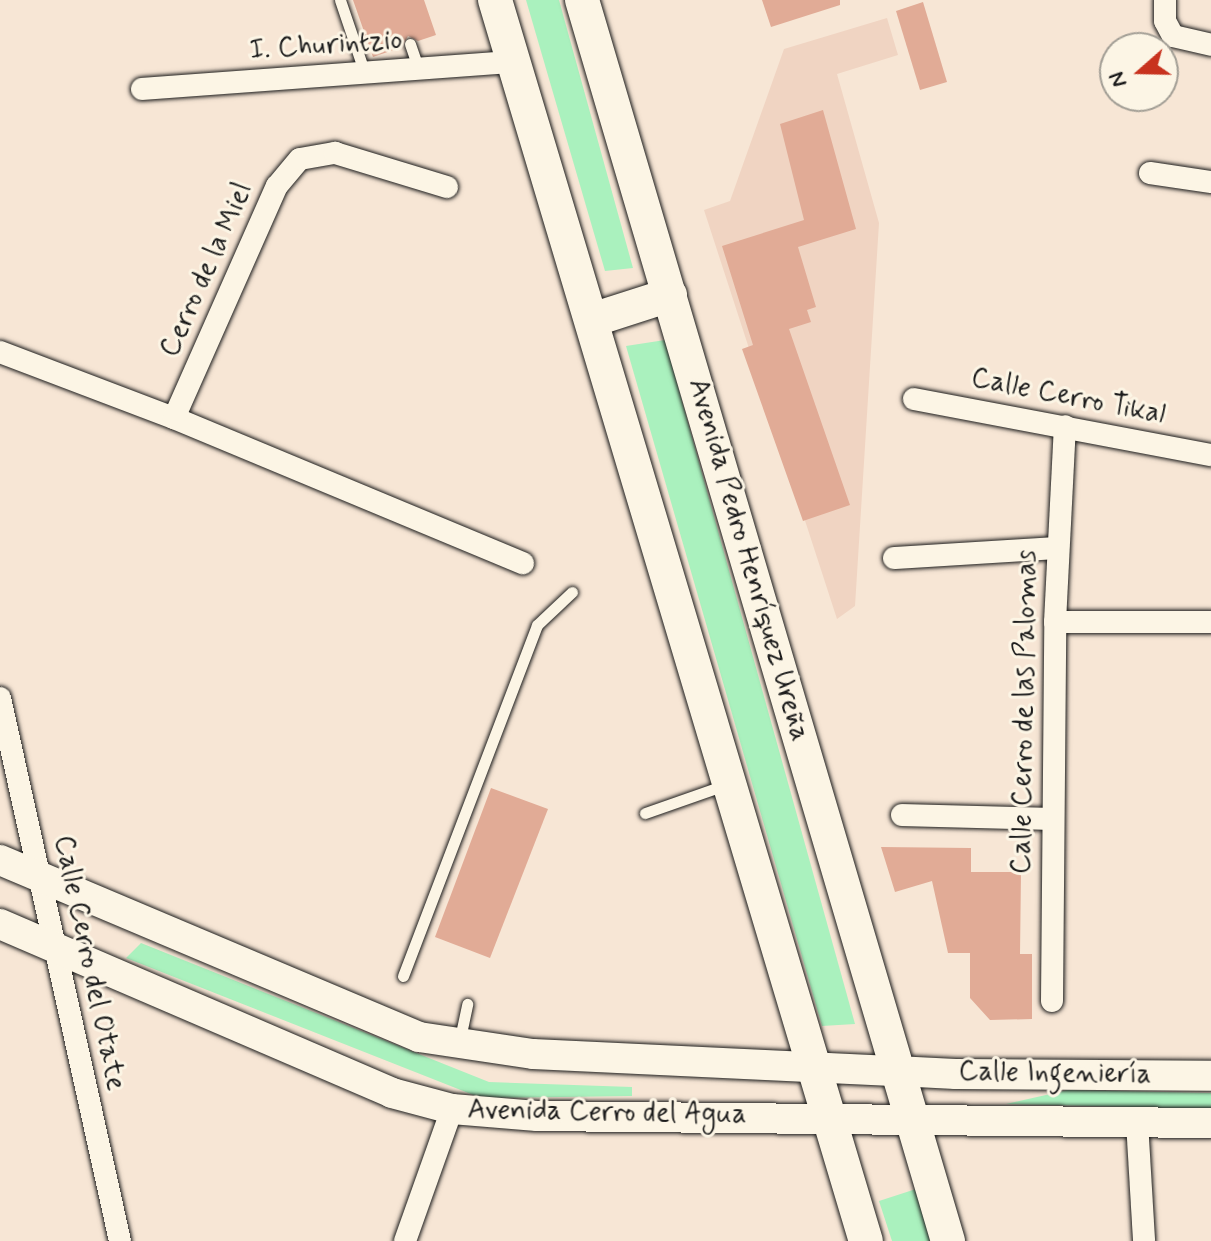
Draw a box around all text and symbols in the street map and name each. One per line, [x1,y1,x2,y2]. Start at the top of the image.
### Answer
street label: I. Churintzio [249,24,403,68]
north arrow [1099,32,1179,112]
text: N [1103,68,1134,91]
street label: Cerro de la Miel [153,177,261,363]
street label: Calle Cerro Tikal [968,362,1168,432]
street label: Avenida Pedro Henríquez Ureña [680,375,816,745]
street label: Calle Cerro de las Palomas [1005,549,1045,875]
street label: Calle Cerro del Otate [46,835,132,1091]
street label: Calle Ingeniería [956,1055,1154,1093]
street label: Avenida Cerro del Agua [469,1094,745,1132]

